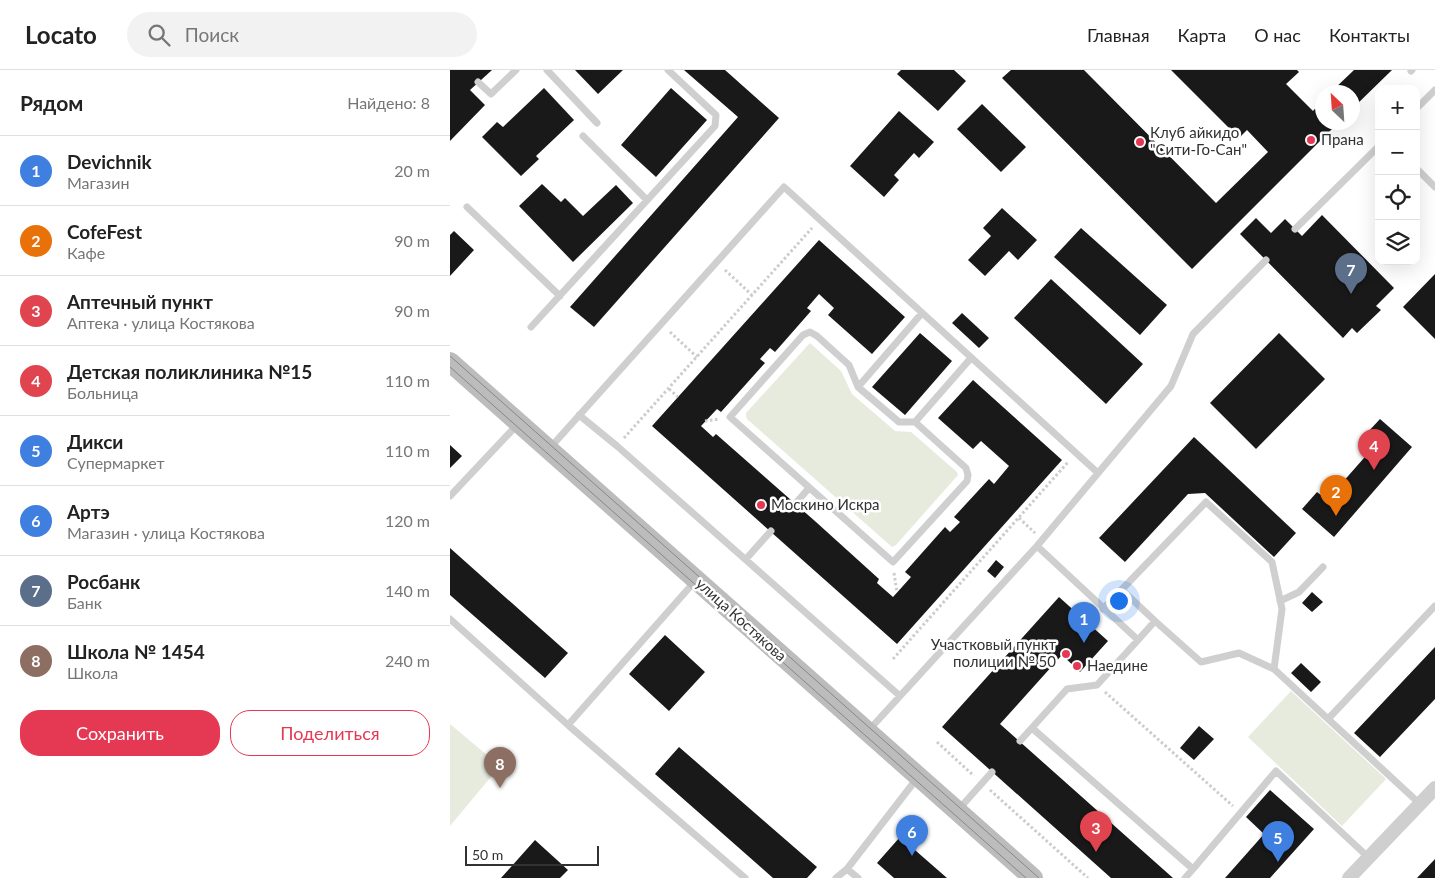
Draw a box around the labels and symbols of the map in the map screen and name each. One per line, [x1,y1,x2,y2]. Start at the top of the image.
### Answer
north arrow [1315,85,1360,130]
place label: Клуб айкидо "Сити-Го-Сан" [1150,123,1247,158]
place label: Прана [1321,130,1364,148]
marker: Прана [1305,134,1317,146]
marker: Клуб айкидо "Сити-Го-Сан" [1134,136,1146,148]
pin: 7 [1335,253,1367,294]
pin: 4 [1358,429,1390,470]
pin: 2 [1320,475,1352,516]
place label: Москино Искра [771,495,880,513]
marker: Москино Искра [755,499,767,511]
street label: улица Костякова [693,574,791,665]
your location [1106,588,1132,614]
pin: 1 [1068,602,1100,643]
place label: Участковый пункт полиции № 50 [931,635,1056,670]
marker: Участковый пункт полиции № 50 [1060,648,1072,660]
place label: Наедине [1087,656,1148,674]
marker: Наедине [1071,660,1083,672]
pin: 8 [484,747,516,788]
pin: 3 [1080,811,1112,852]
pin: 6 [896,815,928,856]
pin: 5 [1262,821,1294,862]
scale bar [465,843,599,866]

